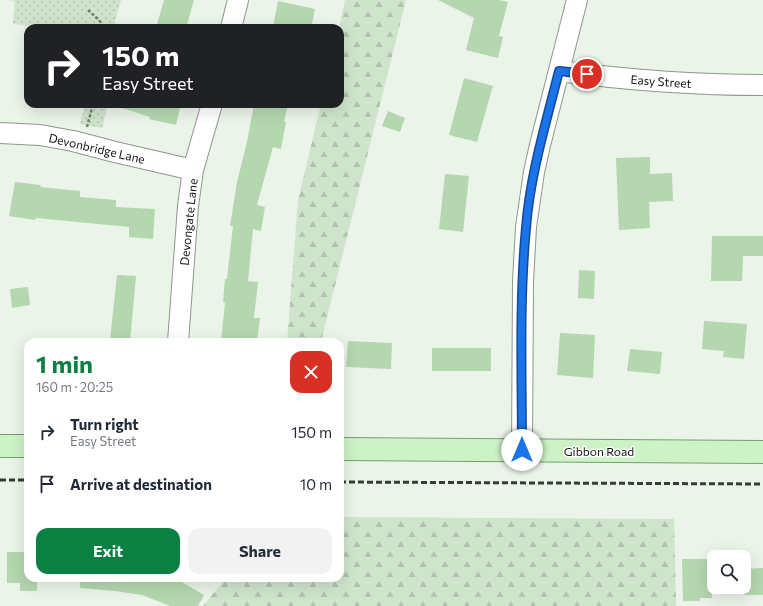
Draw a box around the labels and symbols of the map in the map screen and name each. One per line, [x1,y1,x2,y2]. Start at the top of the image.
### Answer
pin [570,57,604,91]
street label: Easy Street [630,72,692,90]
street label: Devonbridge Lane [48,130,146,166]
street label: Devongate Lane [176,178,200,266]
position arrow [501,429,543,471]
street label: Gibbon Road [564,444,634,458]

